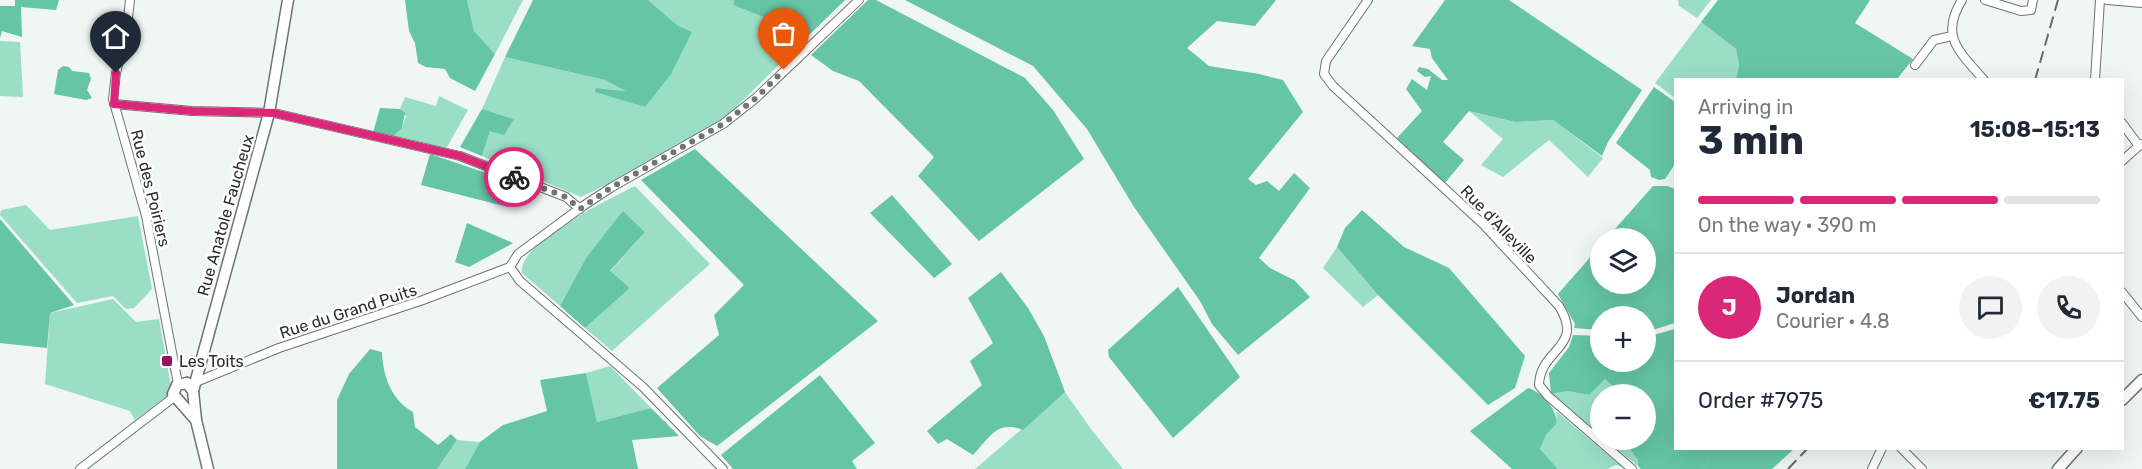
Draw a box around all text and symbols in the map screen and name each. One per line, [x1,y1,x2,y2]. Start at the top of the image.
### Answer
pin [758,8,809,70]
pin [90,11,141,73]
icon: bag [767,17,800,50]
icon: home [99,20,132,53]
text: Arriving in [1698,95,1793,119]
text: 15:08–15:13 [1970,116,2100,143]
text: 3 min [1698,118,1804,164]
street label: Rue des Poiriers [127,128,174,249]
street label: Rue Anatole Faucheux [193,132,258,298]
courier [484,147,544,207]
icon: bike [498,161,531,194]
street label: Rue d'Alleville [1457,181,1541,267]
text: On the way · 390 m [1698,213,1877,237]
map controls [1590,228,1656,450]
button: layers [1590,228,1656,294]
button: chat [1959,276,2022,339]
button: phone [2037,276,2100,339]
street label: Rue du Grand Puits [277,280,419,343]
text: Jordan [1776,282,1855,309]
text: J [1722,294,1737,321]
button: + [1590,306,1656,372]
text: Courier · 4.8 [1776,309,1890,333]
place label: Les Toits [179,352,244,371]
marker: Les Toits [160,354,174,368]
button: − [1590,384,1656,450]
text: Order #7975 [1698,387,1823,414]
text: €17.75 [2028,387,2100,414]

